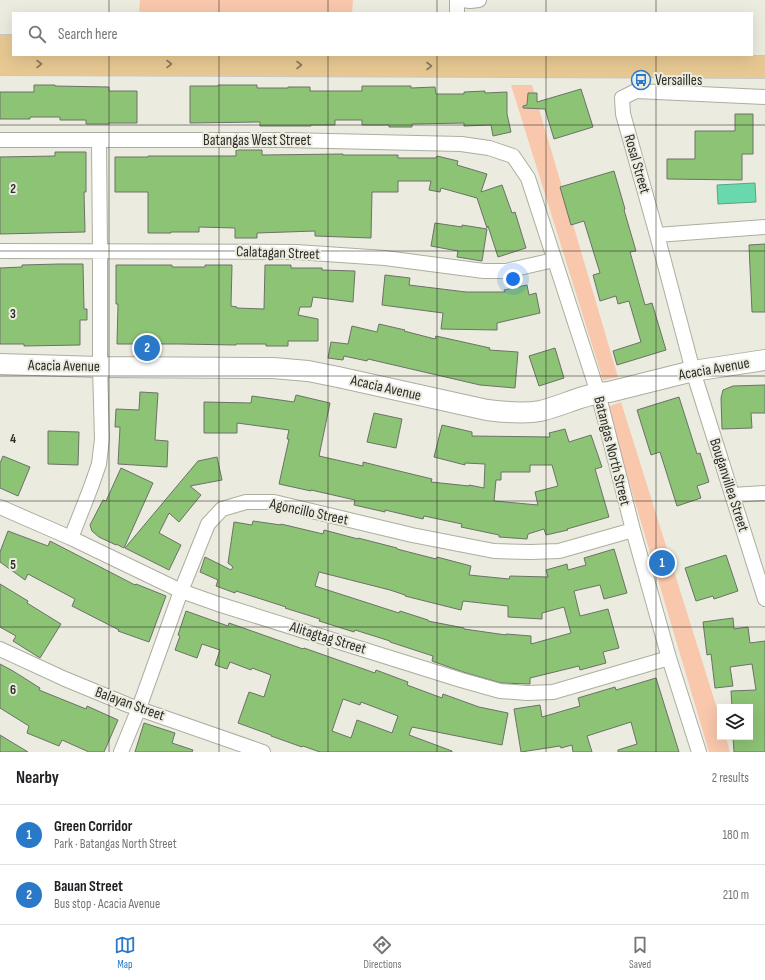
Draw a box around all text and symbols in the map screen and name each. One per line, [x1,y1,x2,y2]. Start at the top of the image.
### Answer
search box [12,12,753,56]
icon: search [26,23,48,45]
text: Search here [58,25,118,44]
one-way arrow [36,60,42,68]
one-way arrow [166,60,172,69]
one-way arrow [296,61,302,69]
one-way arrow [426,62,432,70]
bus stop icon: Versailles [630,69,652,91]
place label: Versailles [655,71,702,90]
street label: Batangas West Street [203,131,311,150]
street label: Rosal Street [619,132,655,196]
text: 2 [10,181,16,197]
street label: Calatagan Street [236,242,321,264]
your location [503,269,523,289]
text: 3 [10,306,16,322]
pin: 2 [134,333,160,363]
street label: Acacia Avenue [676,353,751,385]
street label: Acacia Avenue [27,356,100,376]
street label: Acacia Avenue [348,370,423,405]
street label: Batangas North Street [589,394,635,508]
text: 4 [10,431,16,447]
street label: Bouganvillea Street [705,436,753,535]
street label: Agoncillo Street [267,494,350,530]
pin: 1 [649,548,675,578]
text: 5 [10,557,16,573]
street label: Alitagtag Street [286,617,369,659]
text: 6 [10,682,16,698]
street label: Balayan Street [93,683,168,726]
map controls [717,704,753,740]
button: layers [717,704,753,740]
text: Nearby [16,768,59,788]
text: 2 results [712,770,749,786]
text: Green Corridor [54,817,132,836]
text: 1 [26,827,32,843]
text: 180 m [723,827,749,843]
text: Park · Batangas North Street [54,836,177,852]
text: Bauan Street [54,877,123,896]
text: 2 [26,887,32,903]
text: 210 m [723,887,749,903]
text: Bus stop · Acacia Avenue [54,896,160,912]
tab: Map [114,934,136,971]
tab: Directions [364,934,401,971]
tab: Saved [629,934,651,971]

